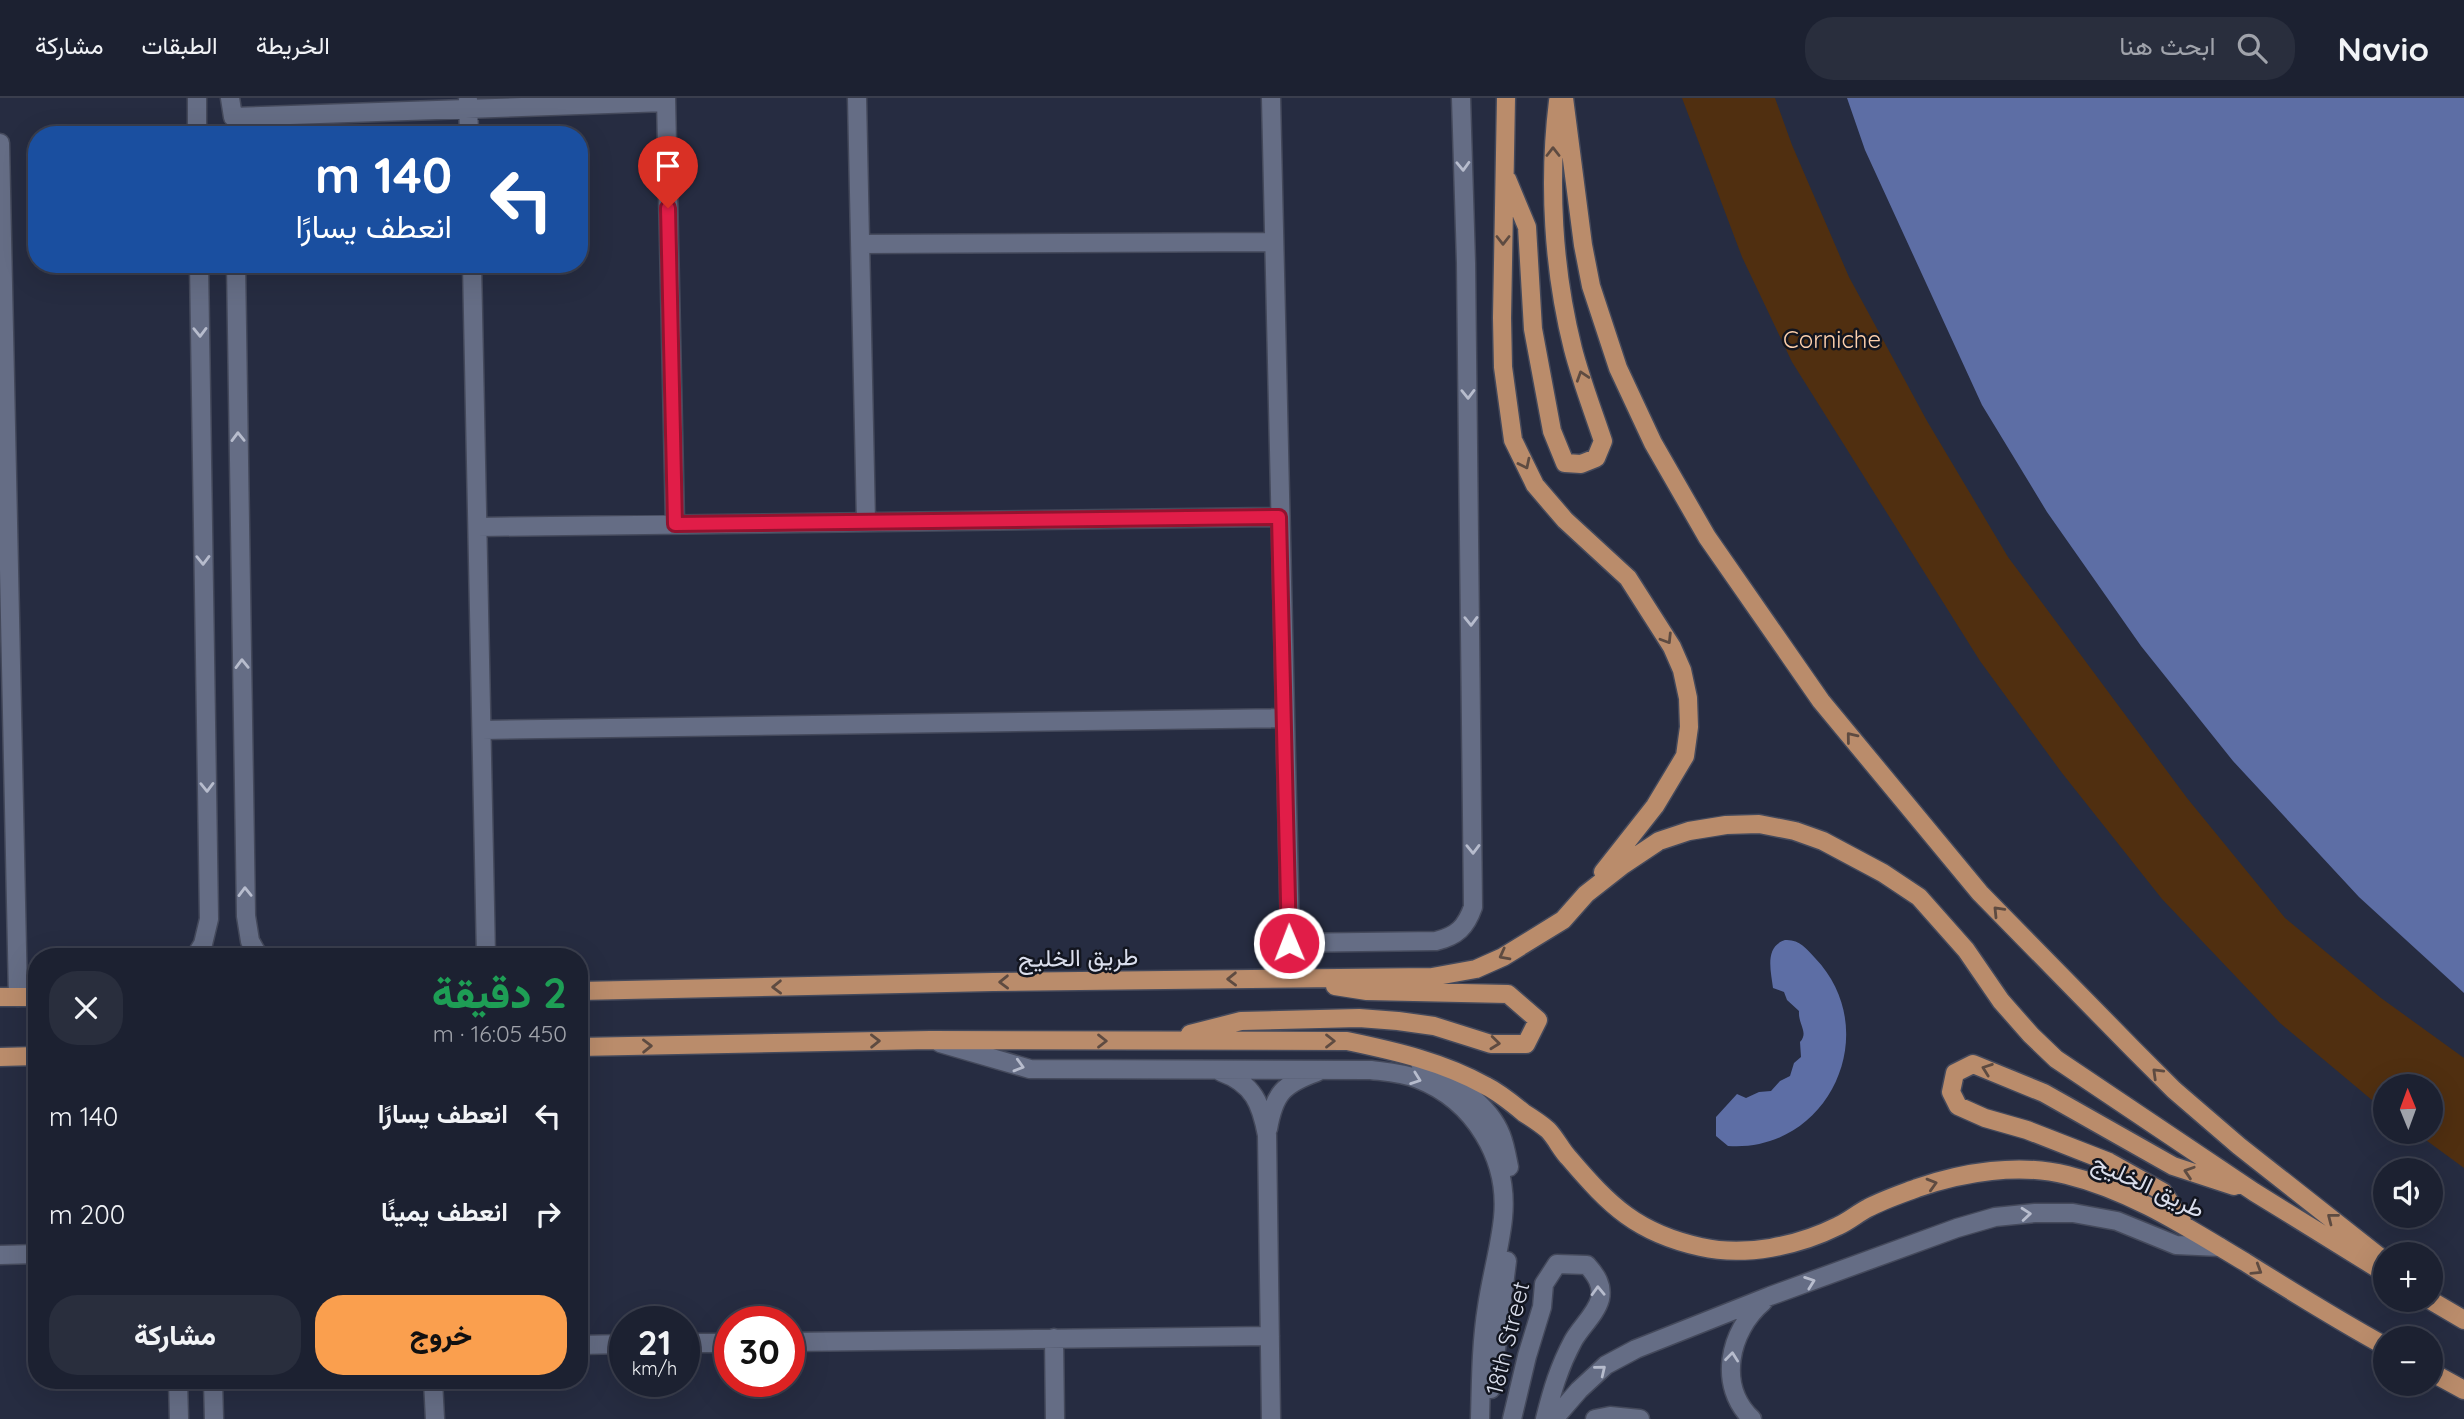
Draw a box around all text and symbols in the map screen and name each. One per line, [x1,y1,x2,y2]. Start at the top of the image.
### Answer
search box [1805,17,2295,80]
text: Navio [2337,28,2429,69]
text: ابحث هنا [2119,29,2215,62]
icon: search [2233,29,2271,67]
text: مشاركة [35,30,103,60]
text: الطبقات [141,30,218,60]
text: الخريطة [256,30,330,60]
pin [638,136,698,208]
text: 140 m [315,144,452,205]
one-way arrow [1545,146,1561,157]
icon: arrive [649,147,687,185]
icon: left [476,154,567,245]
one-way arrow [1456,161,1471,172]
text: انعطف يسارًا [296,206,452,246]
one-way arrow [1495,235,1511,245]
park label: Corniche [1783,324,1881,354]
one-way arrow [192,328,208,338]
one-way arrow [1576,371,1590,383]
one-way arrow [1460,389,1476,399]
one-way arrow [230,431,246,442]
one-way arrow [1516,457,1530,469]
one-way arrow [196,555,211,566]
one-way arrow [1463,616,1478,627]
one-way arrow [1658,631,1671,644]
one-way arrow [234,659,250,669]
one-way arrow [1846,733,1859,745]
one-way arrow [199,783,215,793]
one-way arrow [1465,844,1481,854]
one-way arrow [238,886,253,897]
position arrow [1252,906,1326,980]
one-way arrow [1993,906,2006,919]
street label: طريق الخليج [1018,941,1139,976]
one-way arrow [1499,947,1511,960]
text: 2 دقيقة [432,966,567,1019]
button: close [49,971,123,1045]
one-way arrow [1226,972,1237,987]
one-way arrow [998,974,1009,990]
one-way arrow [771,979,782,994]
text: 450 m · 16:05 [433,1019,567,1048]
one-way arrow [870,1033,881,1049]
one-way arrow [1098,1033,1108,1049]
one-way arrow [1325,1033,1336,1049]
one-way arrow [1490,1035,1501,1050]
one-way arrow [642,1038,653,1053]
one-way arrow [1013,1057,1025,1072]
one-way arrow [1981,1063,1993,1077]
one-way arrow [2153,1068,2166,1081]
one-way arrow [1409,1071,1421,1085]
north arrow [2373,1074,2443,1144]
map controls [2373,1074,2443,1396]
text: انعطف يسارًا [378,1097,508,1130]
icon: left [529,1097,567,1135]
text: 140 m [49,1100,118,1133]
street label: طريق الخليج [2087,1146,2210,1227]
button: sound [2373,1158,2443,1228]
one-way arrow [2183,1165,2195,1180]
one-way arrow [1926,1178,1938,1192]
text: انعطف يمينًا [381,1195,508,1228]
icon: right [529,1195,567,1233]
text: 200 m [49,1198,125,1231]
one-way arrow [2021,1207,2032,1222]
one-way arrow [2328,1214,2340,1227]
button: + [2373,1242,2443,1312]
one-way arrow [2249,1261,2262,1274]
one-way arrow [1804,1276,1816,1290]
street label: 18th Street [1478,1278,1536,1398]
one-way arrow [1591,1285,1606,1296]
button: مشاركة [49,1295,301,1375]
button: خروج [315,1295,567,1375]
speed limit sign: 30 [714,1306,805,1397]
text: 21 [638,1320,671,1364]
button: − [2373,1326,2443,1396]
one-way arrow [1725,1351,1740,1363]
text: km/h [632,1357,677,1380]
one-way arrow [1593,1366,1606,1378]

